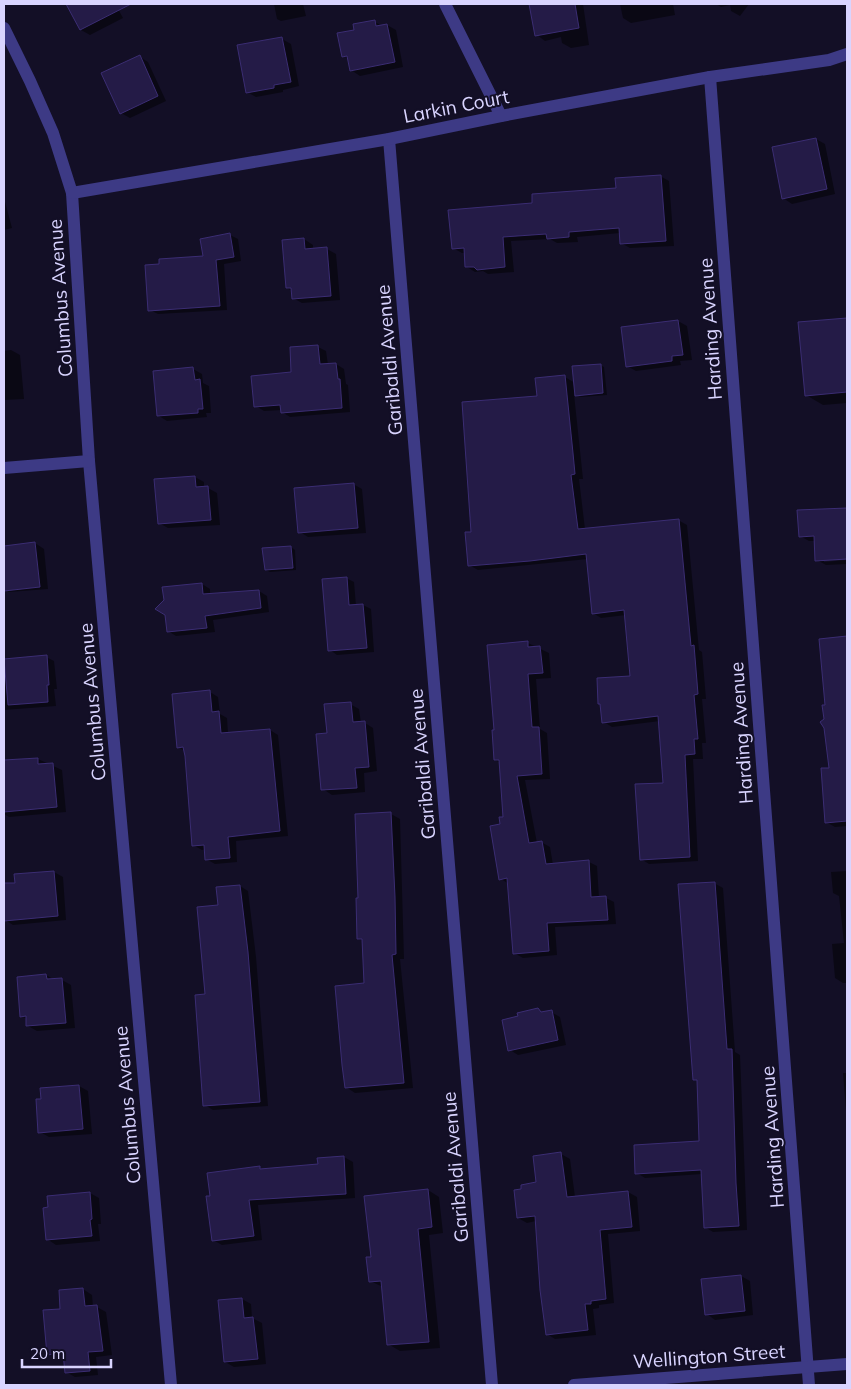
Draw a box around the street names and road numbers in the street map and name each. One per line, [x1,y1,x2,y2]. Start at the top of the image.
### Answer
street label: Larkin Court [401,84,511,128]
street label: Columbus Avenue [43,218,77,378]
street label: Harding Avenue [693,257,727,401]
street label: Garibaldi Avenue [370,284,408,436]
street label: Columbus Avenue [73,622,111,782]
street label: Harding Avenue [724,661,758,805]
street label: Garibaldi Avenue [403,688,441,840]
street label: Columbus Avenue [108,1025,146,1185]
street label: Harding Avenue [755,1065,789,1209]
street label: Garibaldi Avenue [436,1091,474,1243]
street label: Wellington Street [632,1339,786,1373]

